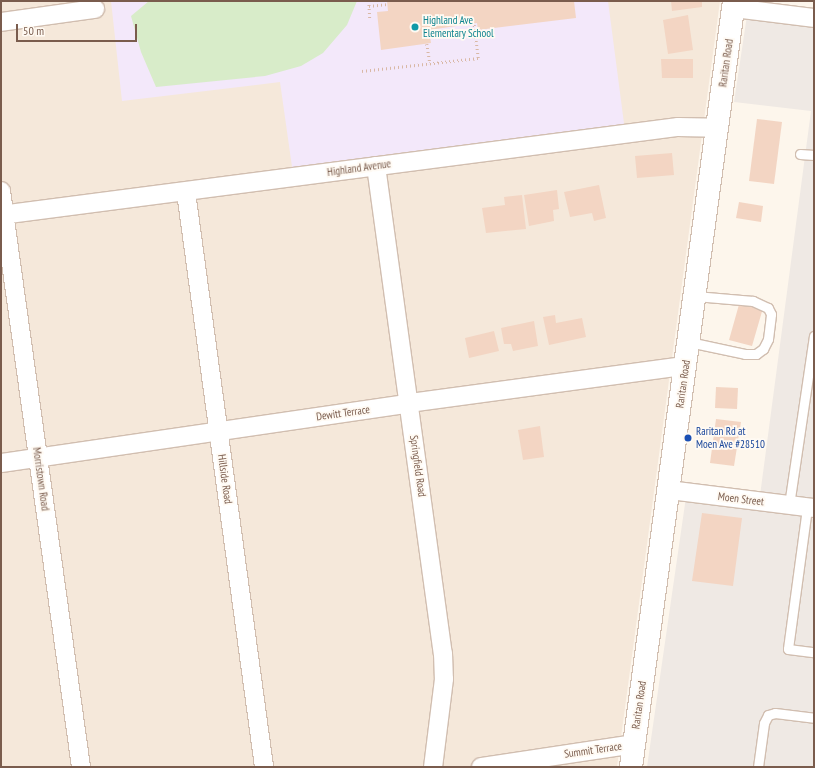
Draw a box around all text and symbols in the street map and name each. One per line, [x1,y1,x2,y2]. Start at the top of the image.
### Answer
place label: Highland Ave Elementary School [423,14,494,40]
scale bar [18,16,139,42]
marker: Highland Ave Elementary School [410,22,420,32]
text: 50 m [23,23,44,38]
street label: Raritan Road [716,38,736,88]
street label: Highland Avenue [326,157,392,179]
street label: Raritan Road [673,359,693,409]
street label: Dewitt Terrace [315,403,371,423]
place label: Raritan Rd at Moen Ave #28510 [696,425,765,451]
marker: Raritan Rd at Moen Ave #28510 [683,433,693,443]
street label: Springfield Road [407,434,429,498]
street label: Morristown Road [30,446,52,512]
street label: Hillside Road [215,453,235,505]
street label: Moen Street [717,490,765,508]
street label: Raritan Road [629,680,649,730]
street label: Summit Terrace [563,739,623,761]

